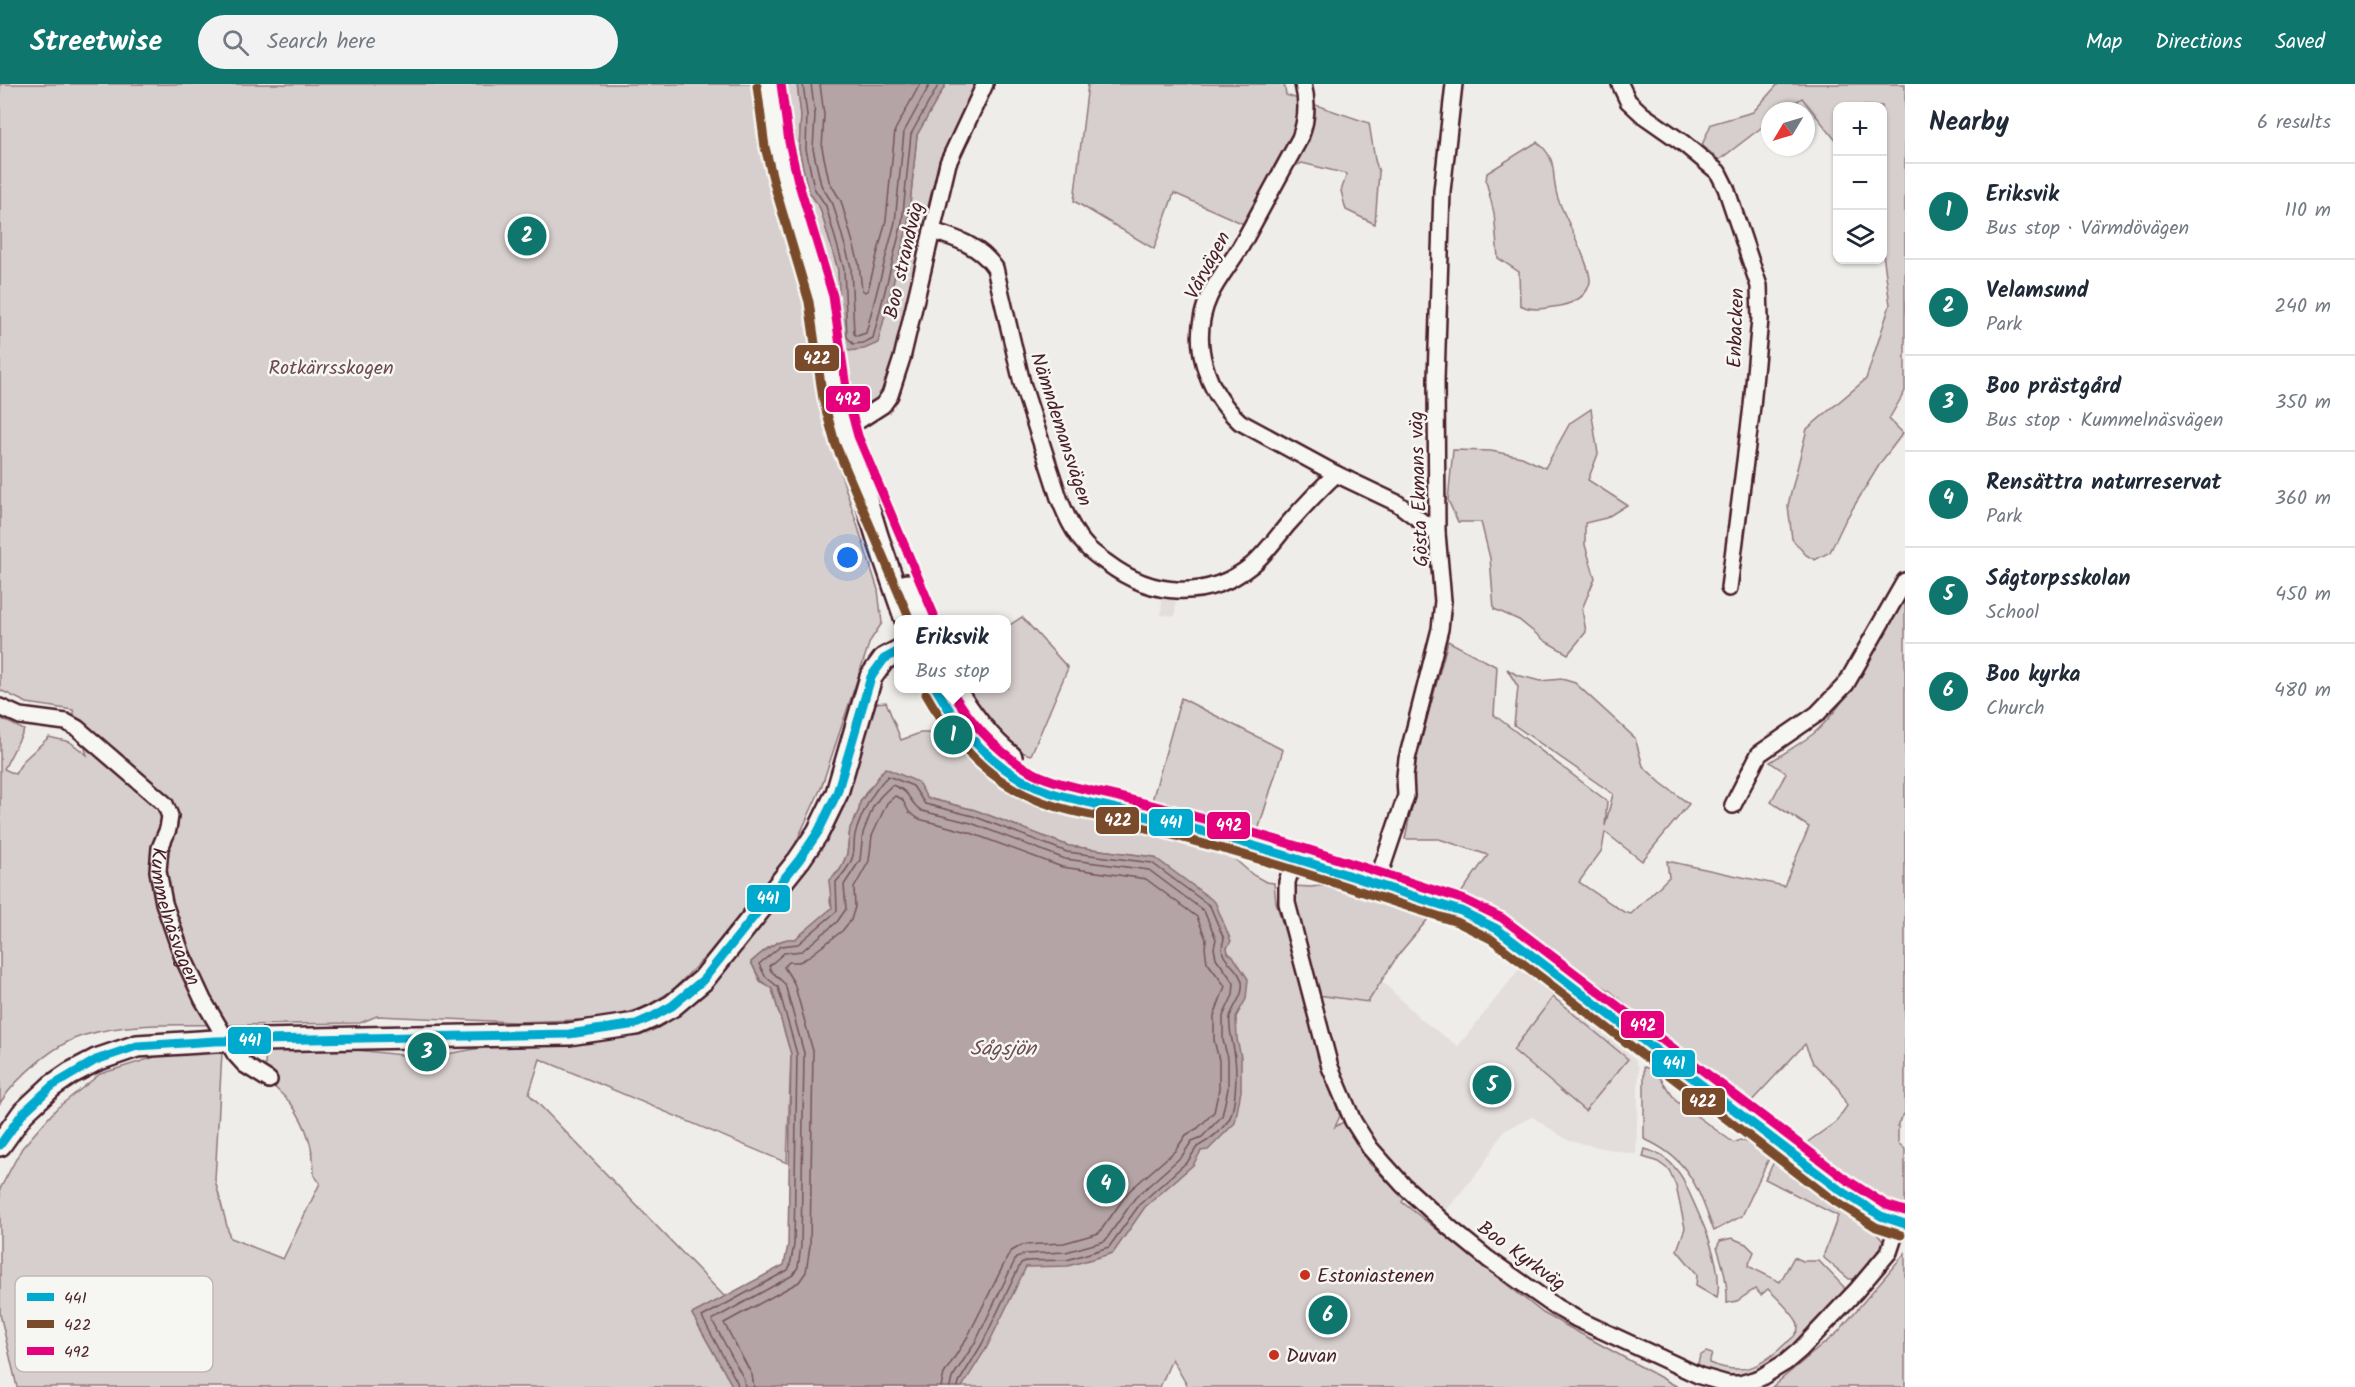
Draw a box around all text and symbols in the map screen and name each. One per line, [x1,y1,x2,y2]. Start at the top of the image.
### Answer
search box [198,15,618,69]
text: Streetwise [30,20,162,65]
text: Search here [267,25,376,60]
icon: search [219,26,252,59]
text: Map [2086,26,2122,59]
text: Directions [2155,26,2242,59]
text: Saved [2275,26,2325,59]
north arrow [1761,102,1815,156]
map controls [1833,102,1887,264]
button: + [1833,102,1887,156]
text: Nearby [1929,102,2009,144]
text: 6 results [2257,107,2331,139]
button: − [1833,156,1887,210]
text: Eriksvik [1986,178,2059,213]
text: 1 [1945,195,1952,227]
text: 110 m [2285,195,2331,227]
street label: Boo strandväg [876,199,934,322]
button: layers [1833,210,1887,264]
text: Bus stop · Värmdövägen [1986,213,2189,245]
pin: 2 [508,214,546,258]
street label: Vårvägen [1177,226,1240,306]
text: Velamsund [1986,274,2089,309]
street label: Enbacken [1720,287,1754,369]
text: 2 [1943,291,1954,323]
text: 240 m [2274,291,2331,323]
text: Park [1986,309,2022,341]
line badge: 422 [794,344,840,372]
text: 422 [803,347,831,372]
street label: Nämndemansvägen [1020,349,1100,511]
park label: Rotkärrsskogen [268,353,394,385]
text: Boo prästgård [1986,370,2121,405]
line badge: 492 [825,385,871,413]
text: 3 [1943,387,1954,419]
text: 350 m [2275,387,2331,419]
text: 492 [835,388,861,413]
text: Bus stop · Kummelnäsvägen [1986,405,2223,437]
street label: Gösta Ekmans väg [1401,410,1439,567]
text: Rensättra naturreservat [1986,466,2221,501]
text: 4 [1943,483,1954,515]
text: 360 m [2275,483,2331,515]
text: Park [1986,501,2022,533]
your location [833,543,862,572]
text: Sågtorpsskolan [1986,562,2131,597]
text: 5 [1943,579,1954,611]
text: 450 m [2275,579,2331,611]
text: School [1986,597,2039,629]
popup [894,615,1011,693]
text: Eriksvik [916,621,988,656]
text: Bus stop [916,656,989,688]
text: Boo kyrka [1986,658,2081,693]
text: 6 [1943,675,1954,707]
text: 480 m [2274,675,2331,707]
text: Church [1986,693,2045,725]
pin: 1 [934,712,972,758]
line badge: 422 [1095,806,1140,835]
line badge: 441 [1148,808,1194,837]
text: 422 [1104,809,1132,834]
text: 441 [1160,811,1182,836]
line badge: 492 [1206,811,1251,840]
text: 492 [1216,814,1242,839]
street label: Kummelnäsvägen [140,846,208,992]
line badge: 441 [746,884,791,913]
text: 441 [757,887,779,912]
line badge: 492 [1620,1010,1665,1039]
text: 492 [1630,1014,1656,1039]
line badge: 441 [227,1026,272,1055]
text: 441 [239,1029,261,1054]
pin: 3 [408,1030,446,1074]
water label: Sågsjön [970,1033,1038,1066]
line badge: 441 [1651,1049,1696,1078]
text: 441 [1663,1052,1685,1077]
pin: 5 [1472,1062,1512,1108]
line badge: 422 [1681,1087,1726,1116]
text: 422 [1689,1090,1717,1115]
pin: 4 [1086,1162,1126,1206]
street label: Boo Kyrkväg [1470,1213,1572,1300]
place label: Estoniastenen [1317,1261,1434,1293]
marker: Estoniastenen [1298,1268,1312,1282]
legend [15,1276,213,1372]
text: 441 [64,1286,87,1311]
pin: 6 [1308,1292,1348,1338]
text: 422 [64,1313,91,1338]
text: 492 [64,1340,90,1365]
place label: Duvan [1286,1341,1337,1373]
marker: Duvan [1267,1348,1281,1362]

